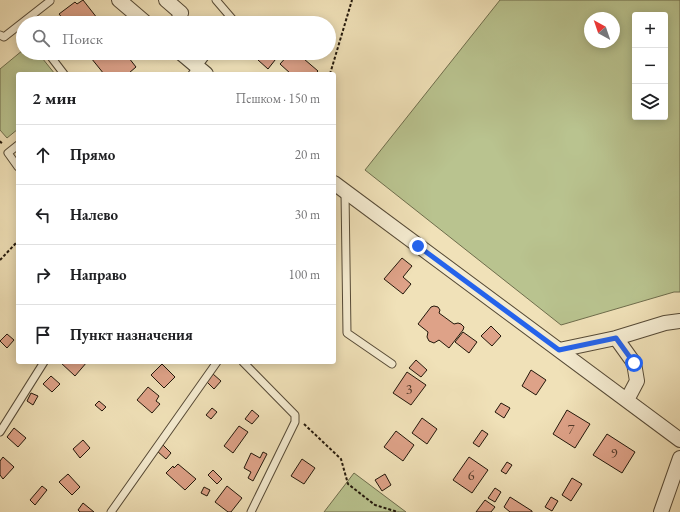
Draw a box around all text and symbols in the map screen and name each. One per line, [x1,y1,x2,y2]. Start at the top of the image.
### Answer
north arrow [584,12,620,48]
map controls [632,12,668,120]
button: + [632,12,668,48]
search box [16,16,336,60]
icon: search [30,27,52,49]
text: Поиск [62,29,103,48]
button: − [632,48,668,84]
button: layers [632,84,668,120]
text: 2 мин [32,87,76,109]
text: Пешком · 150 m [236,90,320,107]
icon: ahead [32,144,54,166]
text: Прямо [70,145,115,164]
text: 20 m [295,146,320,163]
icon: left [32,204,54,226]
text: Налево [70,205,118,224]
text: 30 m [295,206,320,223]
route end [409,237,427,255]
icon: right [32,264,54,286]
text: Направо [70,265,127,284]
text: 100 m [289,266,320,283]
icon: arrive [32,324,54,346]
text: Пункт назначения [70,325,193,344]
route start [625,354,643,372]
house number: 3 [406,380,413,398]
house number: 7 [568,420,575,438]
house number: 9 [611,444,618,462]
house number: 6 [468,466,475,484]

